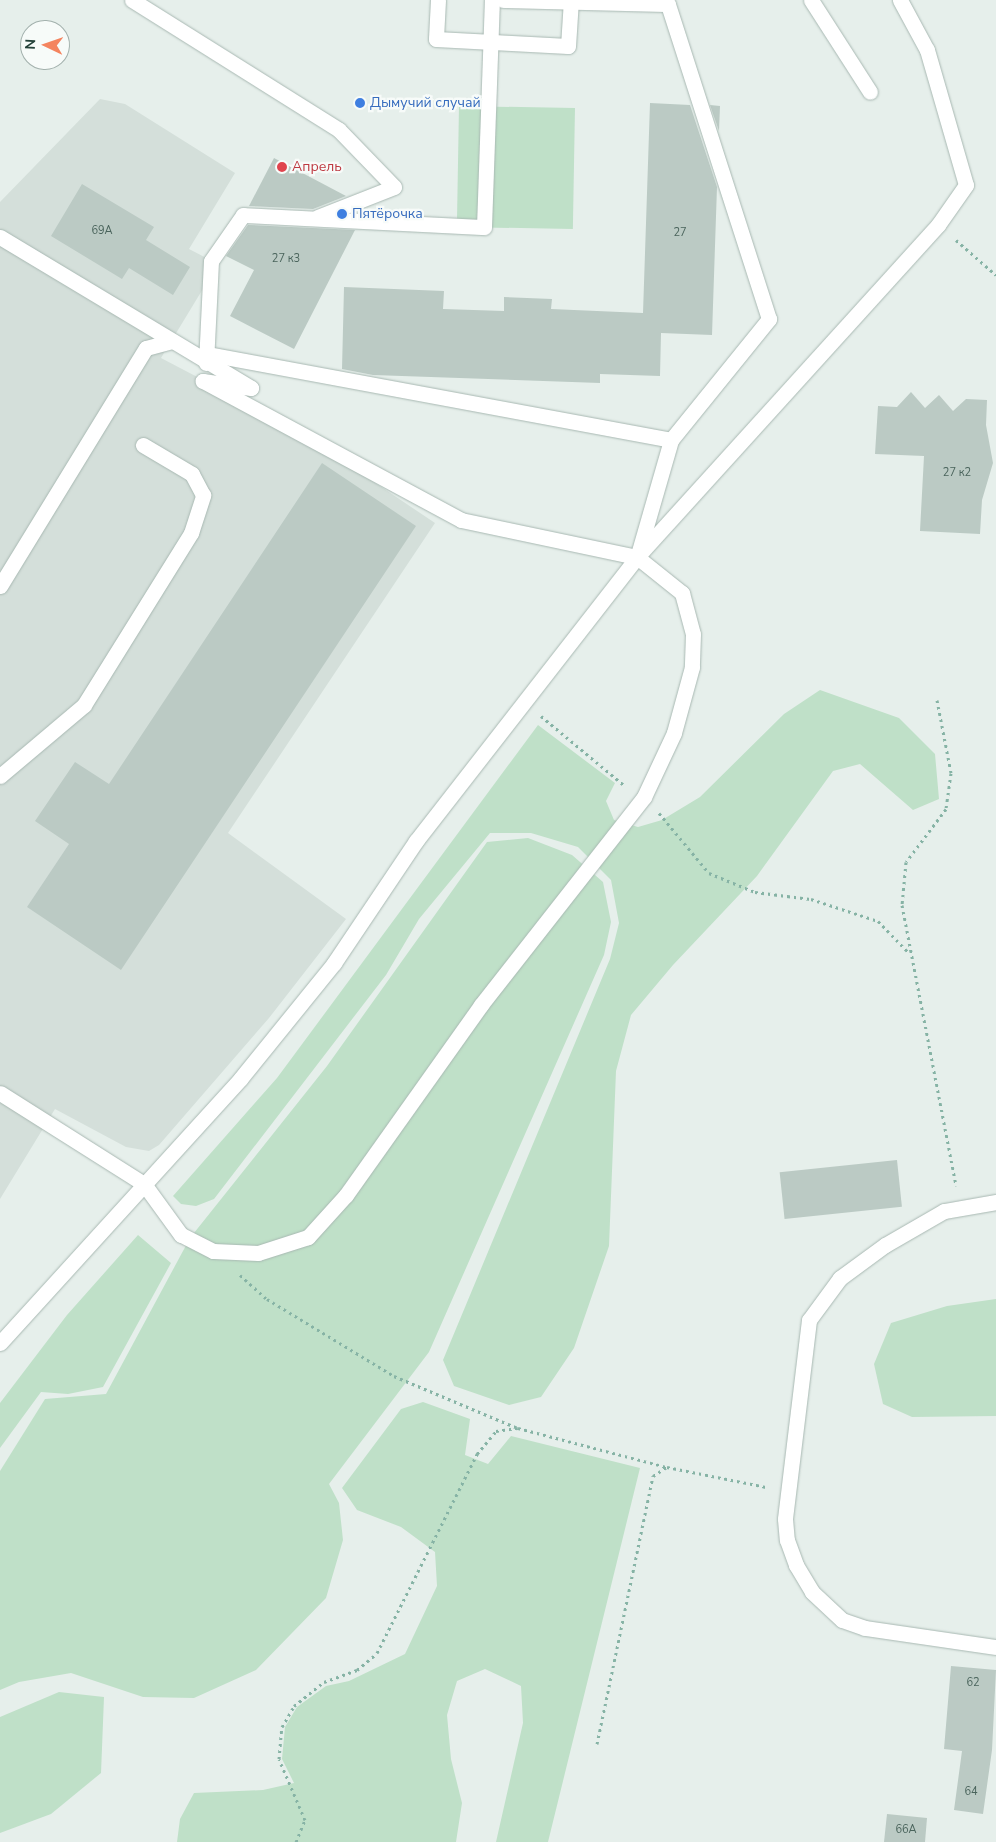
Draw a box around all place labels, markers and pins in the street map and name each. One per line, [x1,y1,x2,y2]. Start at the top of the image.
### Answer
place label: Дымучий случай [370,95,481,111]
marker: Дымучий случай [354,97,366,109]
place label: Апрель [292,159,342,175]
marker: Апрель [276,161,288,173]
place label: Пятёрочка [352,206,423,222]
marker: Пятёрочка [336,208,348,220]

